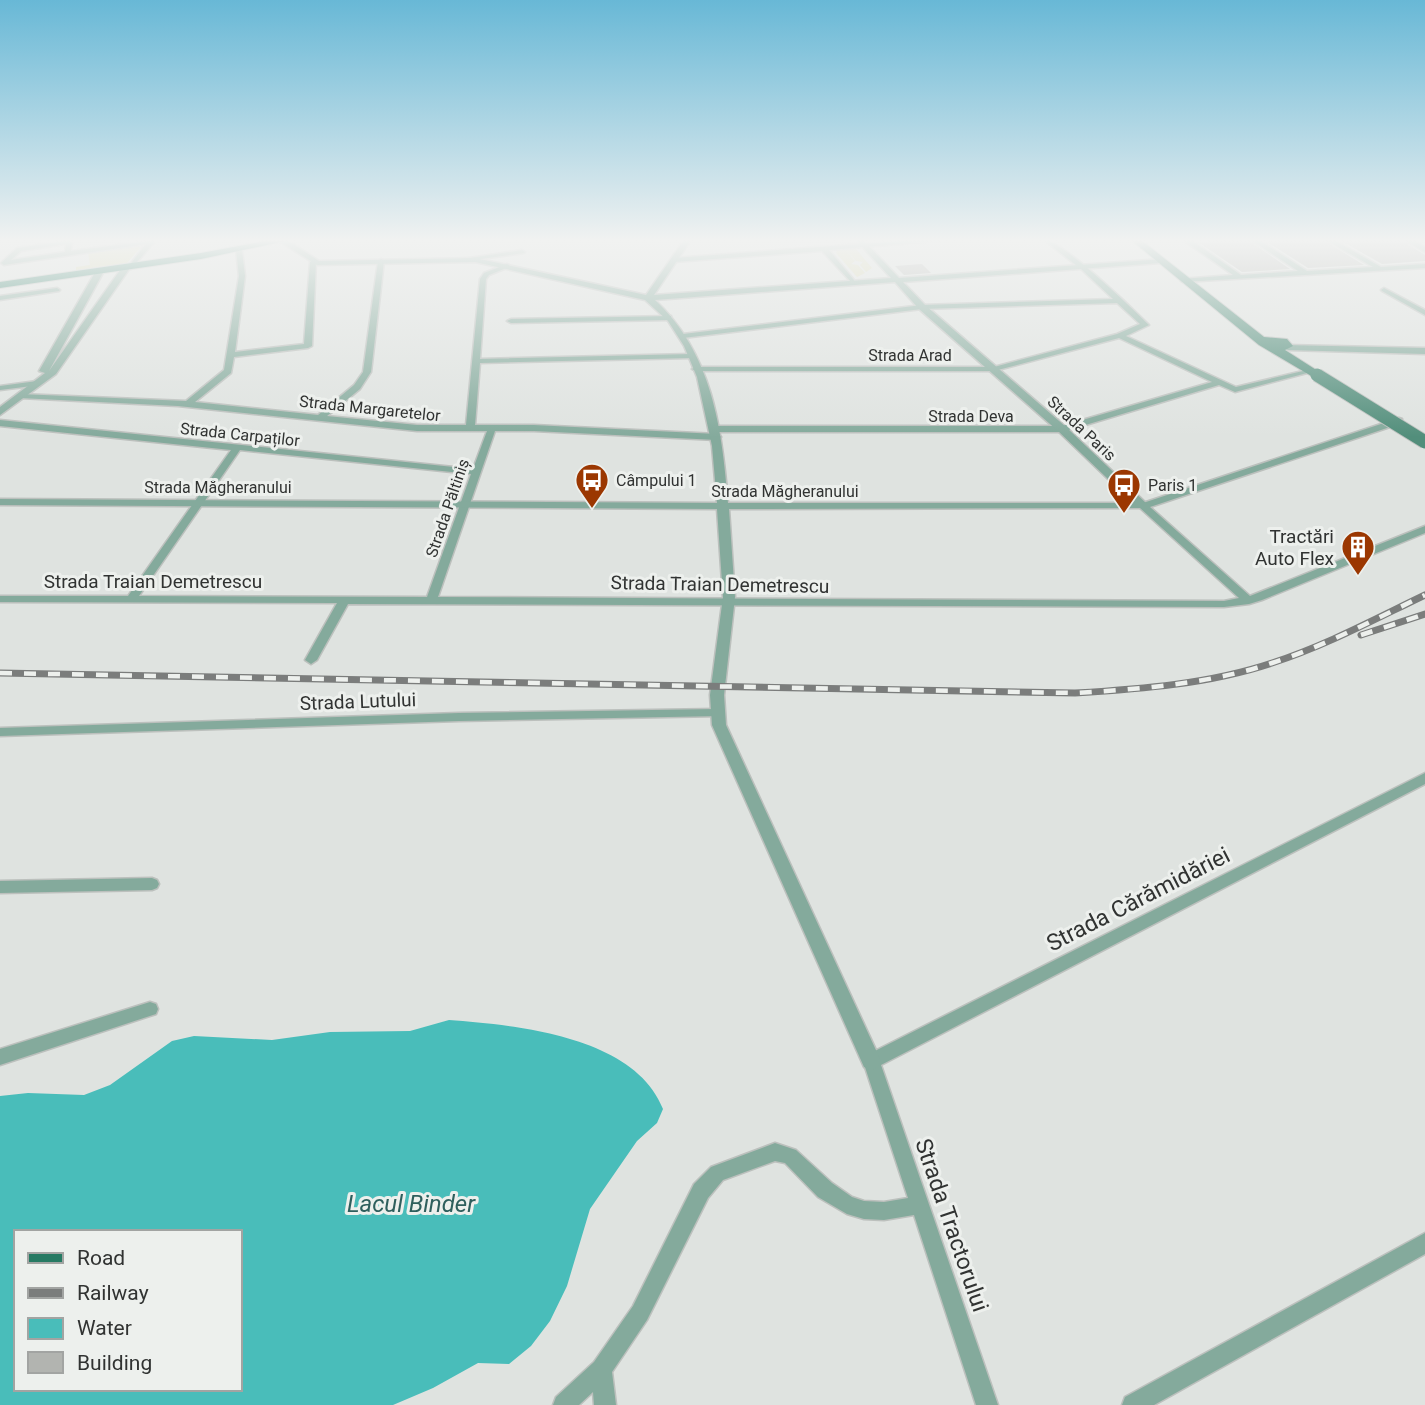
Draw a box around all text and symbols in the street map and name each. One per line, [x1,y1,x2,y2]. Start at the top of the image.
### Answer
street label: Strada Arad [868,346,952,365]
street label: Strada Margaretelor [298,392,442,425]
street label: Strada Paris [1044,392,1120,465]
street label: Strada Deva [928,407,1014,426]
street label: Strada Carpaților [179,419,301,451]
street label: Strada Păltiniș [422,456,474,560]
bus stop icon: Câmpului 1 [573,461,611,510]
bus stop icon: Paris 1 [1105,466,1143,515]
place label: Câmpului 1 [616,471,697,490]
place label: Paris 1 [1148,476,1197,495]
street label: Strada Măgheranului [144,478,292,497]
street label: Strada Măgheranului [711,482,859,501]
place label: Tractări Auto Flex [1255,525,1335,570]
building icon: Tractări Auto Flex [1339,528,1377,577]
street label: Strada Traian Demetrescu [44,570,262,593]
street label: Strada Traian Demetrescu [611,571,829,598]
street label: Strada Lutului [299,688,417,715]
street label: Strada Cărămidăriei [1042,842,1234,957]
street label: Strada Tractorului [909,1135,994,1315]
water label: Lacul Binder [347,1190,476,1218]
legend [14,1230,242,1391]
text: Road [77,1246,125,1270]
text: Railway [77,1281,149,1305]
text: Water [77,1316,132,1340]
text: Building [77,1351,152,1375]

